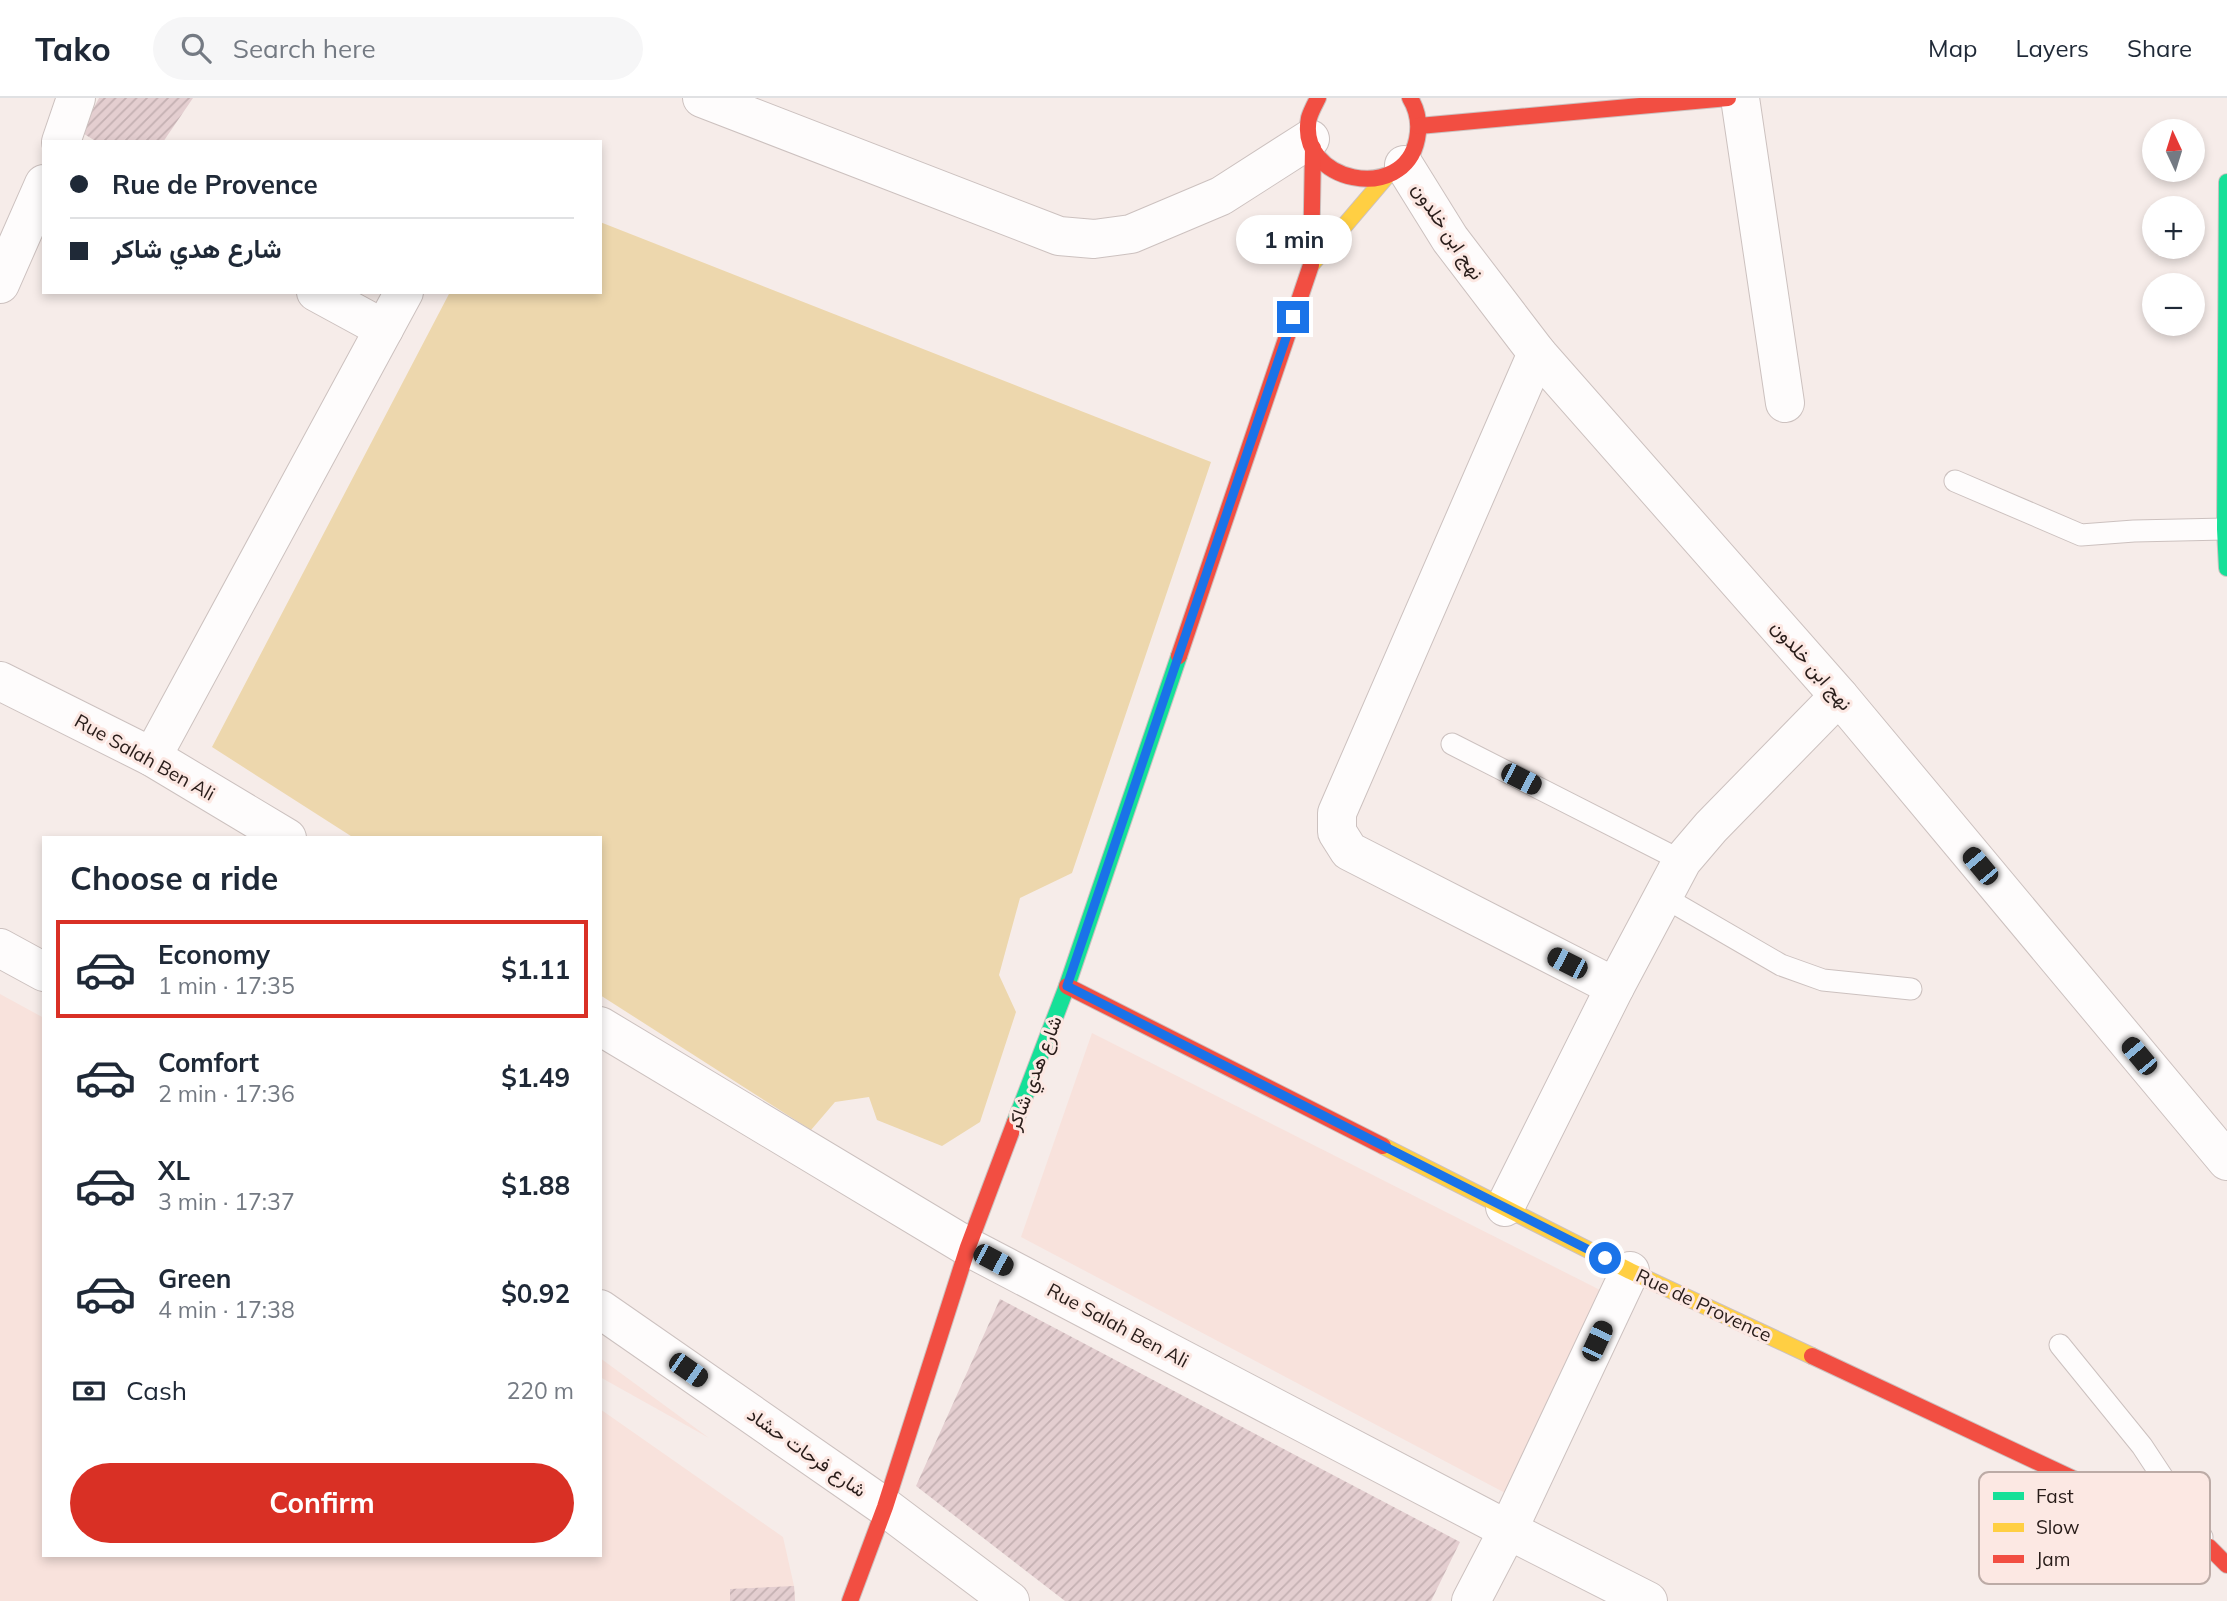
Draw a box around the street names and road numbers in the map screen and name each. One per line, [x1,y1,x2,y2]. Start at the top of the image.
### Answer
street label: نهج ابن خلدون [1405,178,1489,285]
street label: نهج ابن خلدون [1765,615,1858,716]
street label: Rue Salah Ben Ali [71,708,219,806]
street label: شارع هدي شاكر [1001,1012,1071,1136]
street label: Rue de Provence [1632,1263,1776,1347]
street label: Rue Salah Ben Ali [1043,1278,1193,1372]
street label: شارع فرحات حشاد [742,1402,871,1503]

